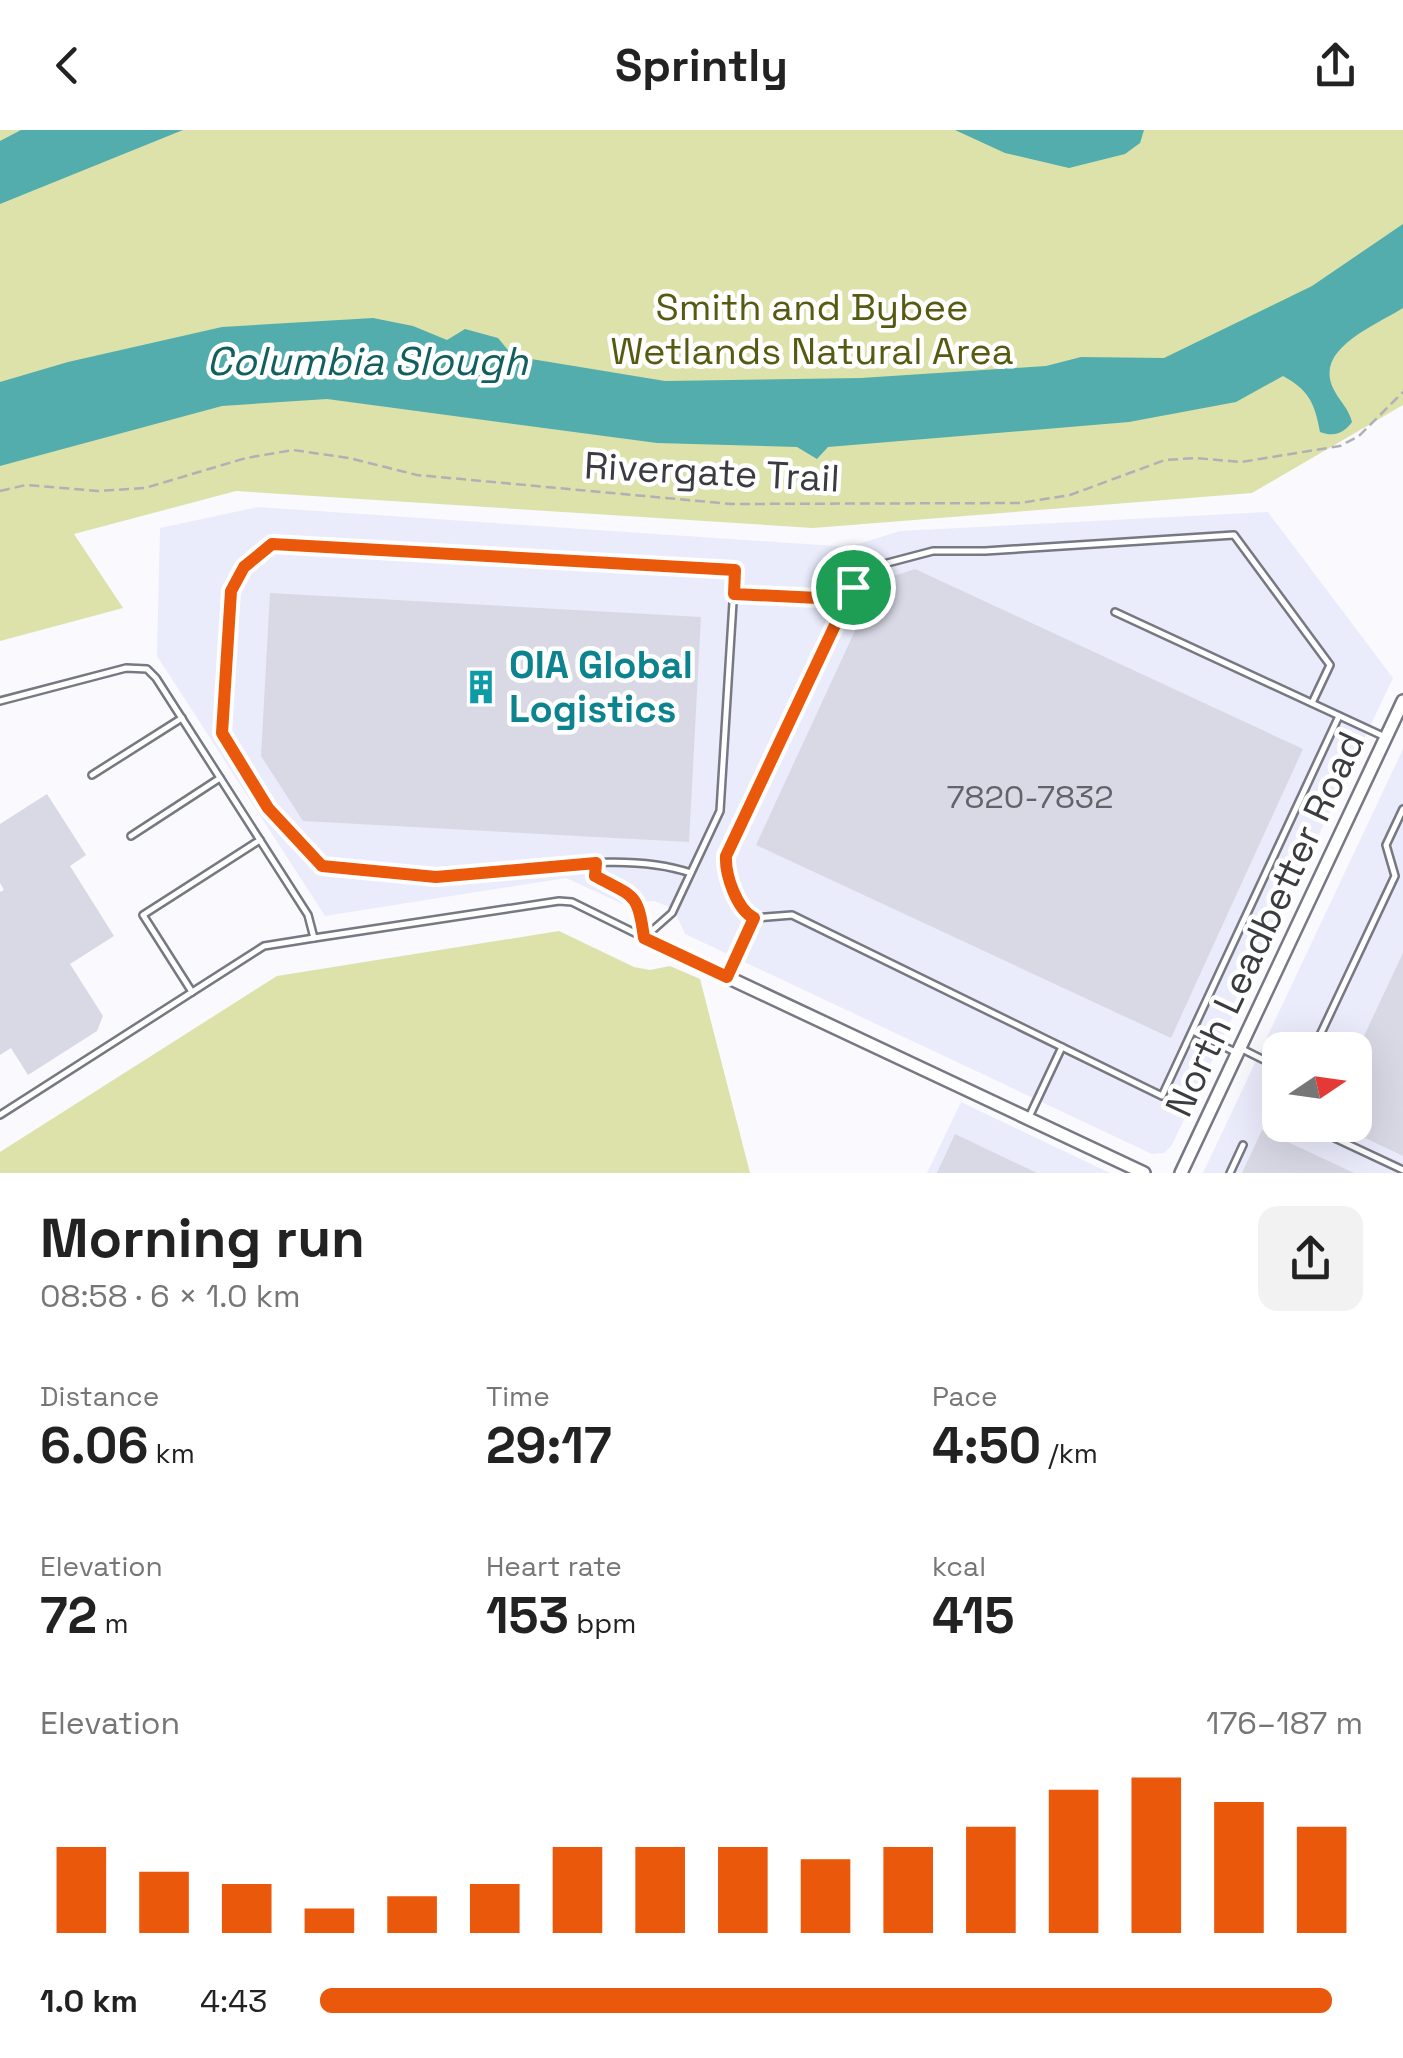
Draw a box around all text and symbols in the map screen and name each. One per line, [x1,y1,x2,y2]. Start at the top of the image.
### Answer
text: Sprintly [615,37,788,94]
icon: back [40,38,95,93]
icon: share [1308,38,1363,93]
park label: Smith and Bybee Wetlands Natural Area [610,283,1014,375]
water label: Columbia Slough [206,336,529,387]
street label: Rivergate Trail [583,441,841,503]
pin [811,545,896,630]
icon: arrive [826,560,881,615]
place label: OIA Global Logistics [509,641,693,733]
building icon: OIA Global Logistics [462,668,500,706]
street label: North Leadbetter Road [1155,724,1375,1124]
house number: 7820-7832 [947,777,1113,817]
north arrow [1262,1032,1372,1142]
map controls [1262,1032,1372,1142]
text: Morning run [40,1203,365,1273]
button: share [1258,1206,1363,1311]
text: 08:58 · 6 × 1.0 km [40,1276,300,1316]
text: Distance [40,1378,159,1414]
text: Time [486,1378,550,1414]
text: Pace [932,1378,998,1414]
text: 6.06 [40,1414,148,1478]
text: 29:17 [486,1414,612,1478]
text: 4:50 [932,1414,1041,1478]
text: km [148,1435,195,1471]
text: /km [1041,1435,1098,1471]
text: Elevation [40,1548,163,1584]
text: Heart rate [486,1548,622,1584]
text: kcal [932,1548,986,1584]
text: 72 [40,1584,97,1648]
text: 153 [486,1584,569,1648]
text: 415 [932,1584,1015,1648]
text: m [97,1605,128,1641]
text: bpm [569,1605,636,1641]
text: Elevation [40,1703,180,1743]
text: 176–187 m [1206,1703,1363,1743]
text: 1.0 km [40,1981,138,2021]
text: 4:43 [200,1981,267,2021]

